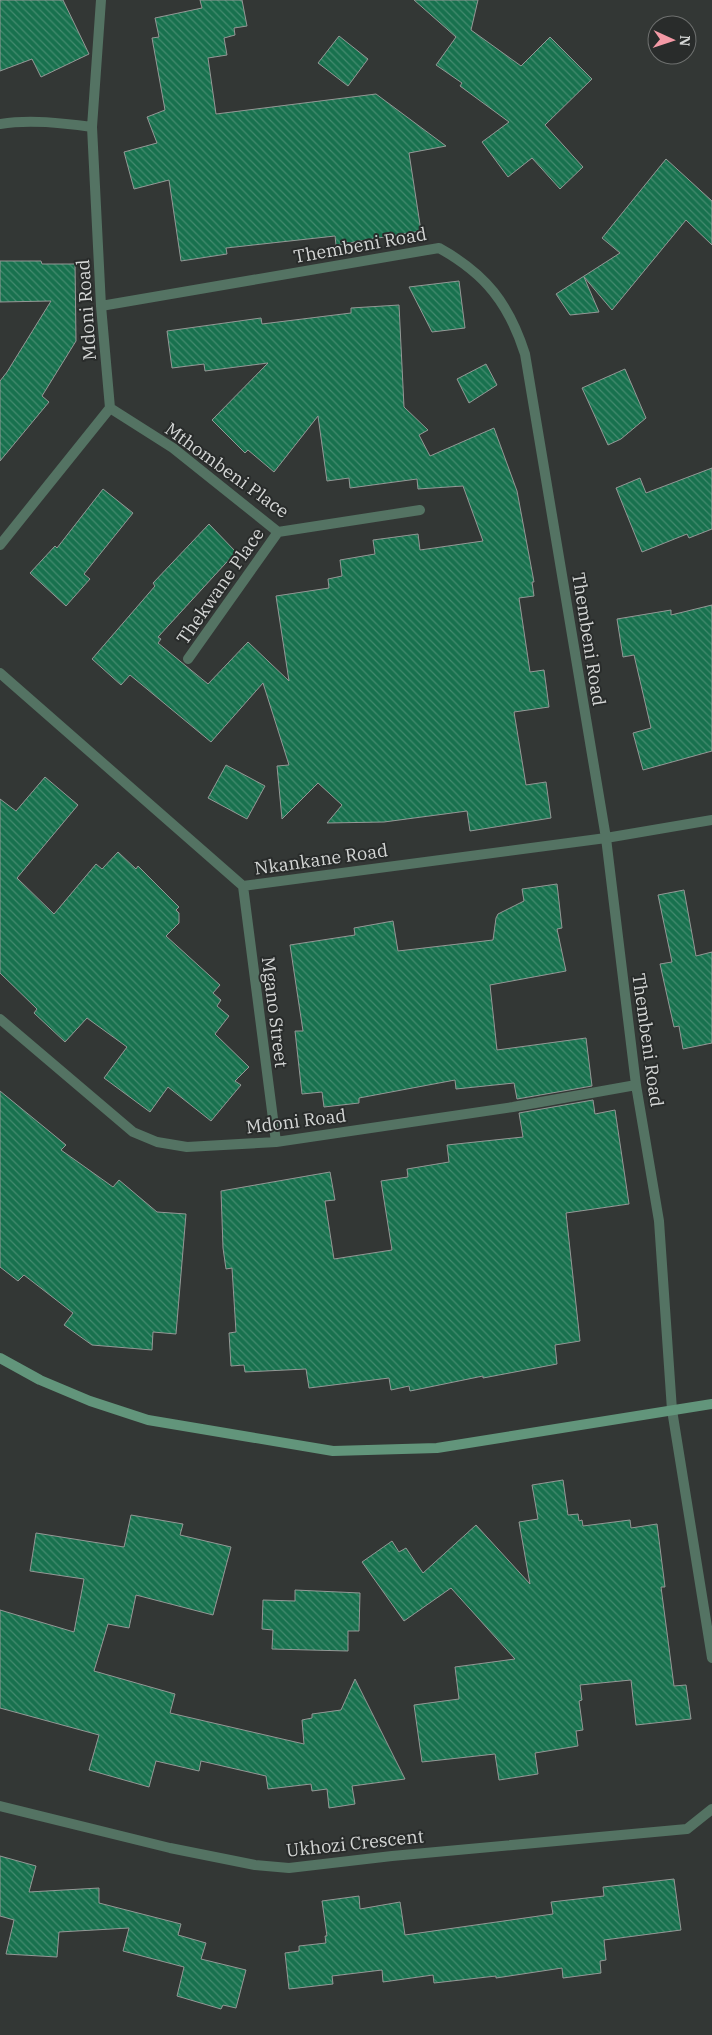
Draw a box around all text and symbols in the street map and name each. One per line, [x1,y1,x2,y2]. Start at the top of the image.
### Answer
north arrow [647,15,697,65]
text: N [676,35,694,47]
street label: Thembeni Road [292,222,428,268]
street label: Mdoni Road [71,259,101,361]
street label: Mthombeni Place [160,417,294,523]
street label: Thekwane Place [171,523,269,649]
street label: Thembeni Road [567,571,611,707]
street label: Nkankane Road [253,838,389,880]
street label: Mgano Street [257,955,293,1069]
street label: Thembeni Road [627,972,669,1108]
street label: Mdoni Road [244,1103,348,1139]
street label: Ukhozi Crescent [285,1824,425,1862]

